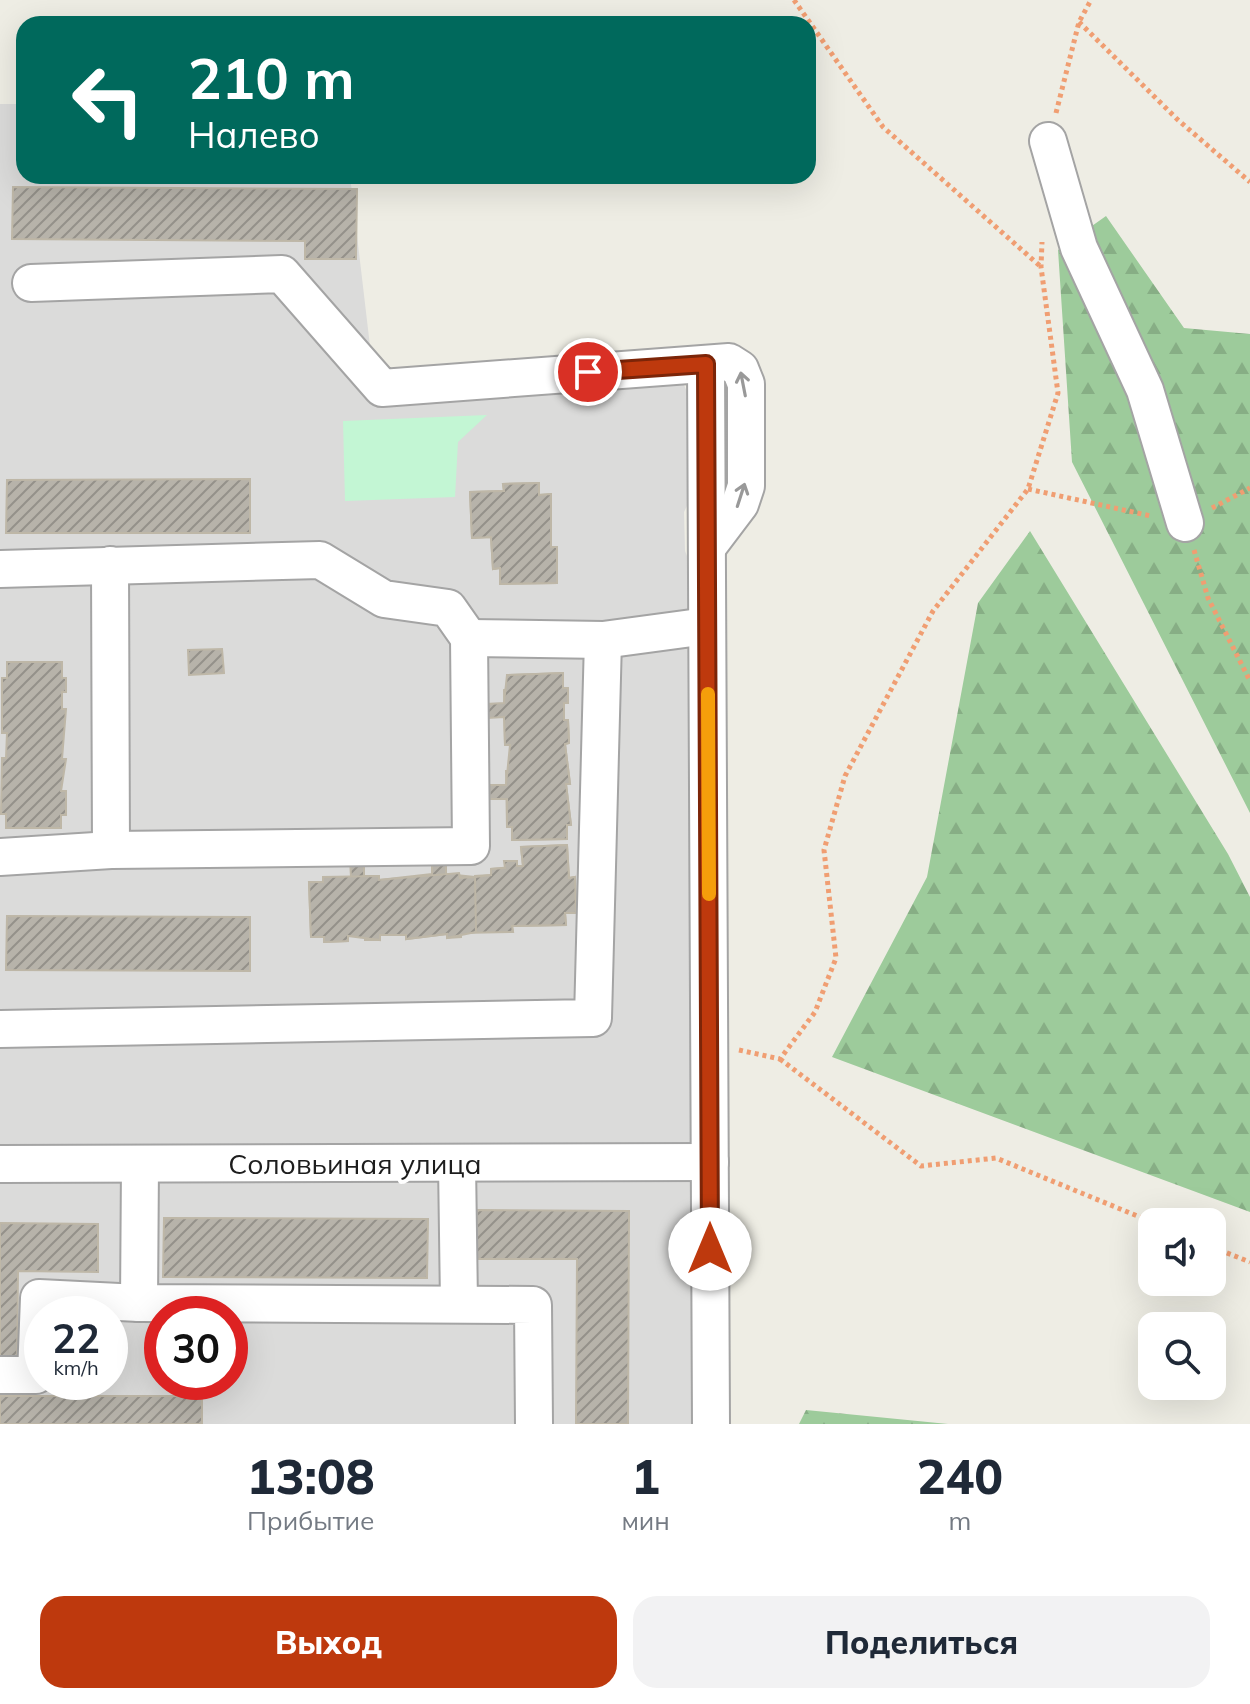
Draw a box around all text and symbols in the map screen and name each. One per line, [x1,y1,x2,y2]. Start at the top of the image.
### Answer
text: 210 m [188,43,355,113]
icon: left [56,48,160,152]
text: Налево [188,112,320,157]
pin [554,338,622,406]
icon: arrive [566,350,610,394]
one-way arrow [735,371,750,397]
one-way arrow [735,483,750,508]
street label: Соловьиная улица [228,1146,482,1181]
position arrow [668,1207,752,1291]
map controls [1138,1208,1226,1400]
button: sound [1138,1208,1226,1296]
speed limit sign: 30 [144,1296,248,1400]
button: search [1138,1312,1226,1400]
text: 22 [52,1313,100,1363]
text: km/h [53,1355,99,1380]
text: 13:08 [247,1446,375,1506]
text: 1 [631,1446,660,1506]
text: 240 [917,1446,1003,1506]
text: Прибытие [247,1504,374,1537]
text: мин [621,1504,670,1537]
text: m [949,1504,971,1537]
button: Выход [40,1596,617,1688]
button: Поделиться [633,1596,1210,1688]

